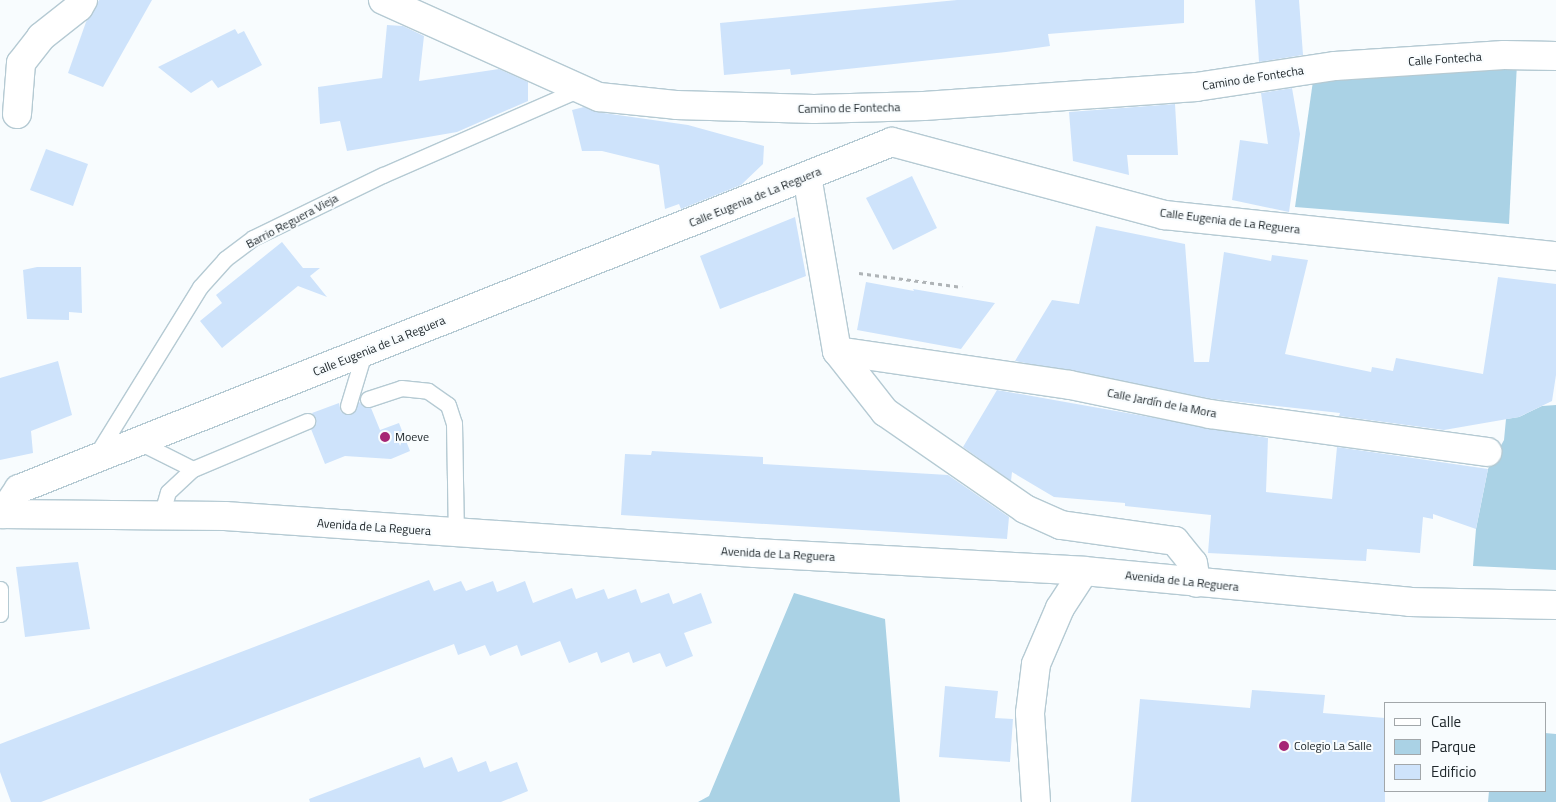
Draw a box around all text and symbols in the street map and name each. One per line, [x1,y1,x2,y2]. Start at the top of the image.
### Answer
street label: Calle Fontecha [1408,49,1482,69]
street label: Camino de Fontecha [1201,63,1305,93]
street label: Camino de Fontecha [798,100,900,116]
street label: Calle Eugenia de La Reguera [687,164,823,230]
street label: Barrio Reguera Vieja [243,191,341,251]
street label: Calle Eugenia de La Reguera [1159,205,1301,237]
street label: Calle Eugenia de La Reguera [311,313,447,379]
street label: Calle Jardín de la Mora [1106,385,1218,421]
place label: Moeve [395,430,429,444]
marker: Moeve [379,431,391,443]
street label: Avenida de La Reguera [316,516,432,538]
street label: Avenida de La Reguera [721,544,835,564]
street label: Avenida de La Reguera [1124,568,1240,594]
legend [1384,702,1546,792]
text: Calle [1431,710,1461,733]
text: Parque [1431,735,1476,758]
place label: Colegio La Salle [1294,739,1372,753]
marker: Colegio La Salle [1278,740,1290,752]
text: Edificio [1431,760,1476,783]

